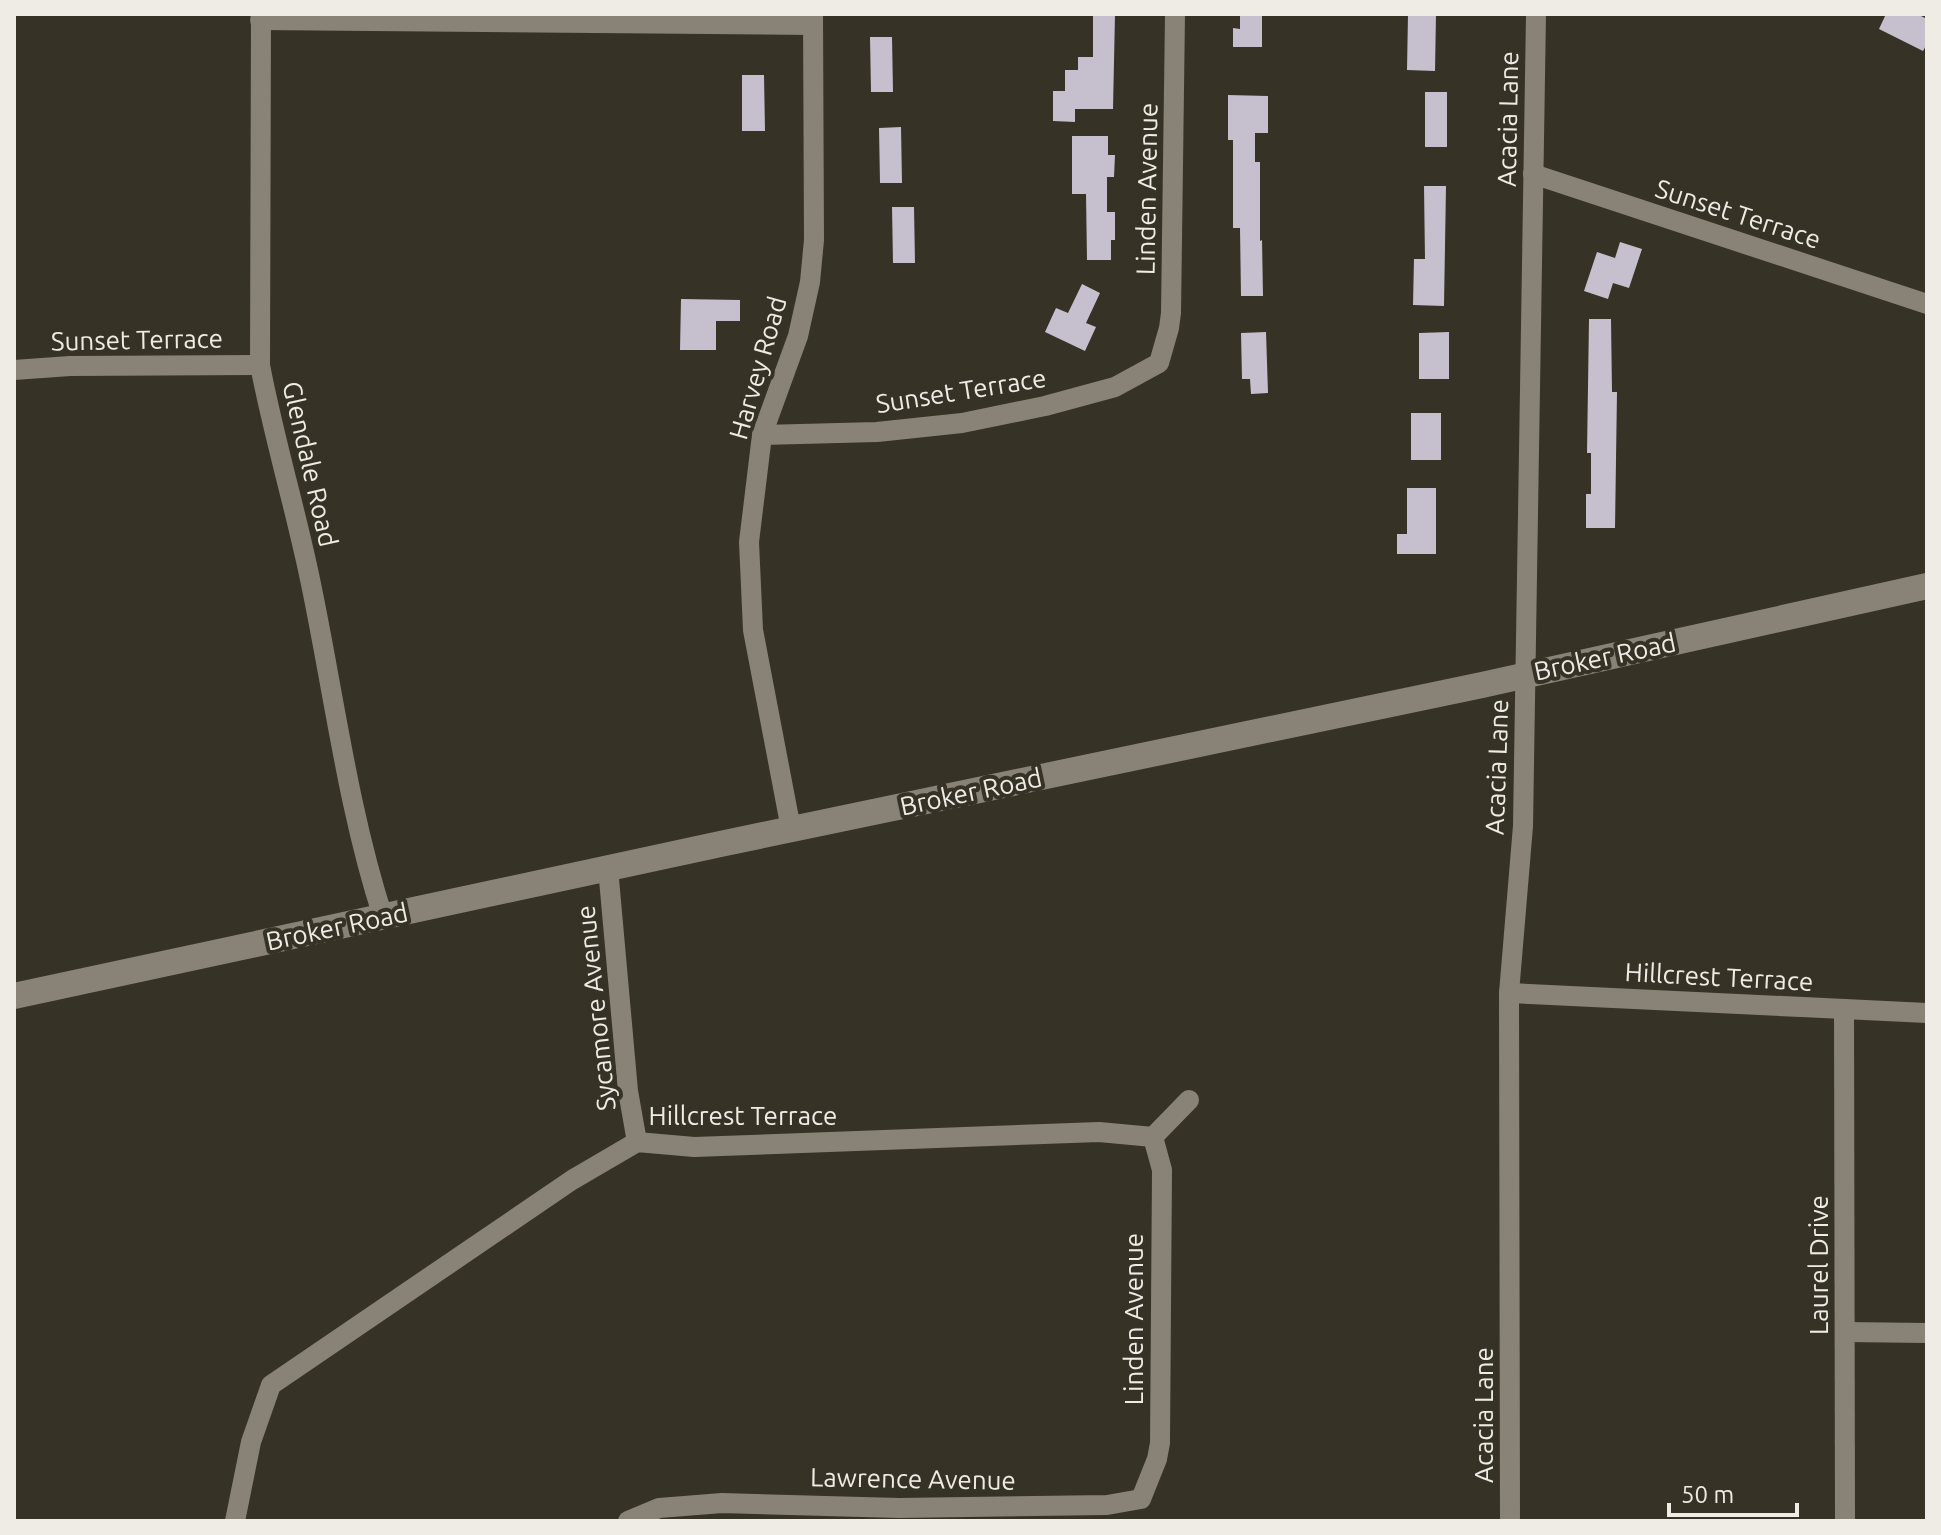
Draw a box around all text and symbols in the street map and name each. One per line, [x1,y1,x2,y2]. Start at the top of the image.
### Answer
street label: Acacia Lane [1492,51,1523,187]
street label: Linden Avenue [1130,103,1163,275]
street label: Sunset Terrace [1652,173,1824,254]
street label: Harvey Road [723,293,792,443]
street label: Sunset Terrace [51,324,223,355]
street label: Sunset Terrace [874,363,1048,418]
street label: Glendale Road [277,378,344,549]
street label: Broker Road [1531,627,1678,686]
street label: Acacia Lane [1480,699,1513,835]
street label: Broker Road [897,762,1044,821]
street label: Broker Road [263,897,410,956]
street label: Sycamore Avenue [570,904,621,1112]
street label: Hillcrest Terrace [1624,957,1814,996]
street label: Hillcrest Terrace [649,1101,837,1130]
street label: Laurel Drive [1804,1195,1833,1335]
street label: Linden Avenue [1119,1233,1148,1405]
street label: Acacia Lane [1469,1347,1498,1483]
street label: Lawrence Avenue [810,1462,1016,1495]
scale bar [1669,1467,1797,1517]
text: 50 m [1681,1481,1734,1508]

